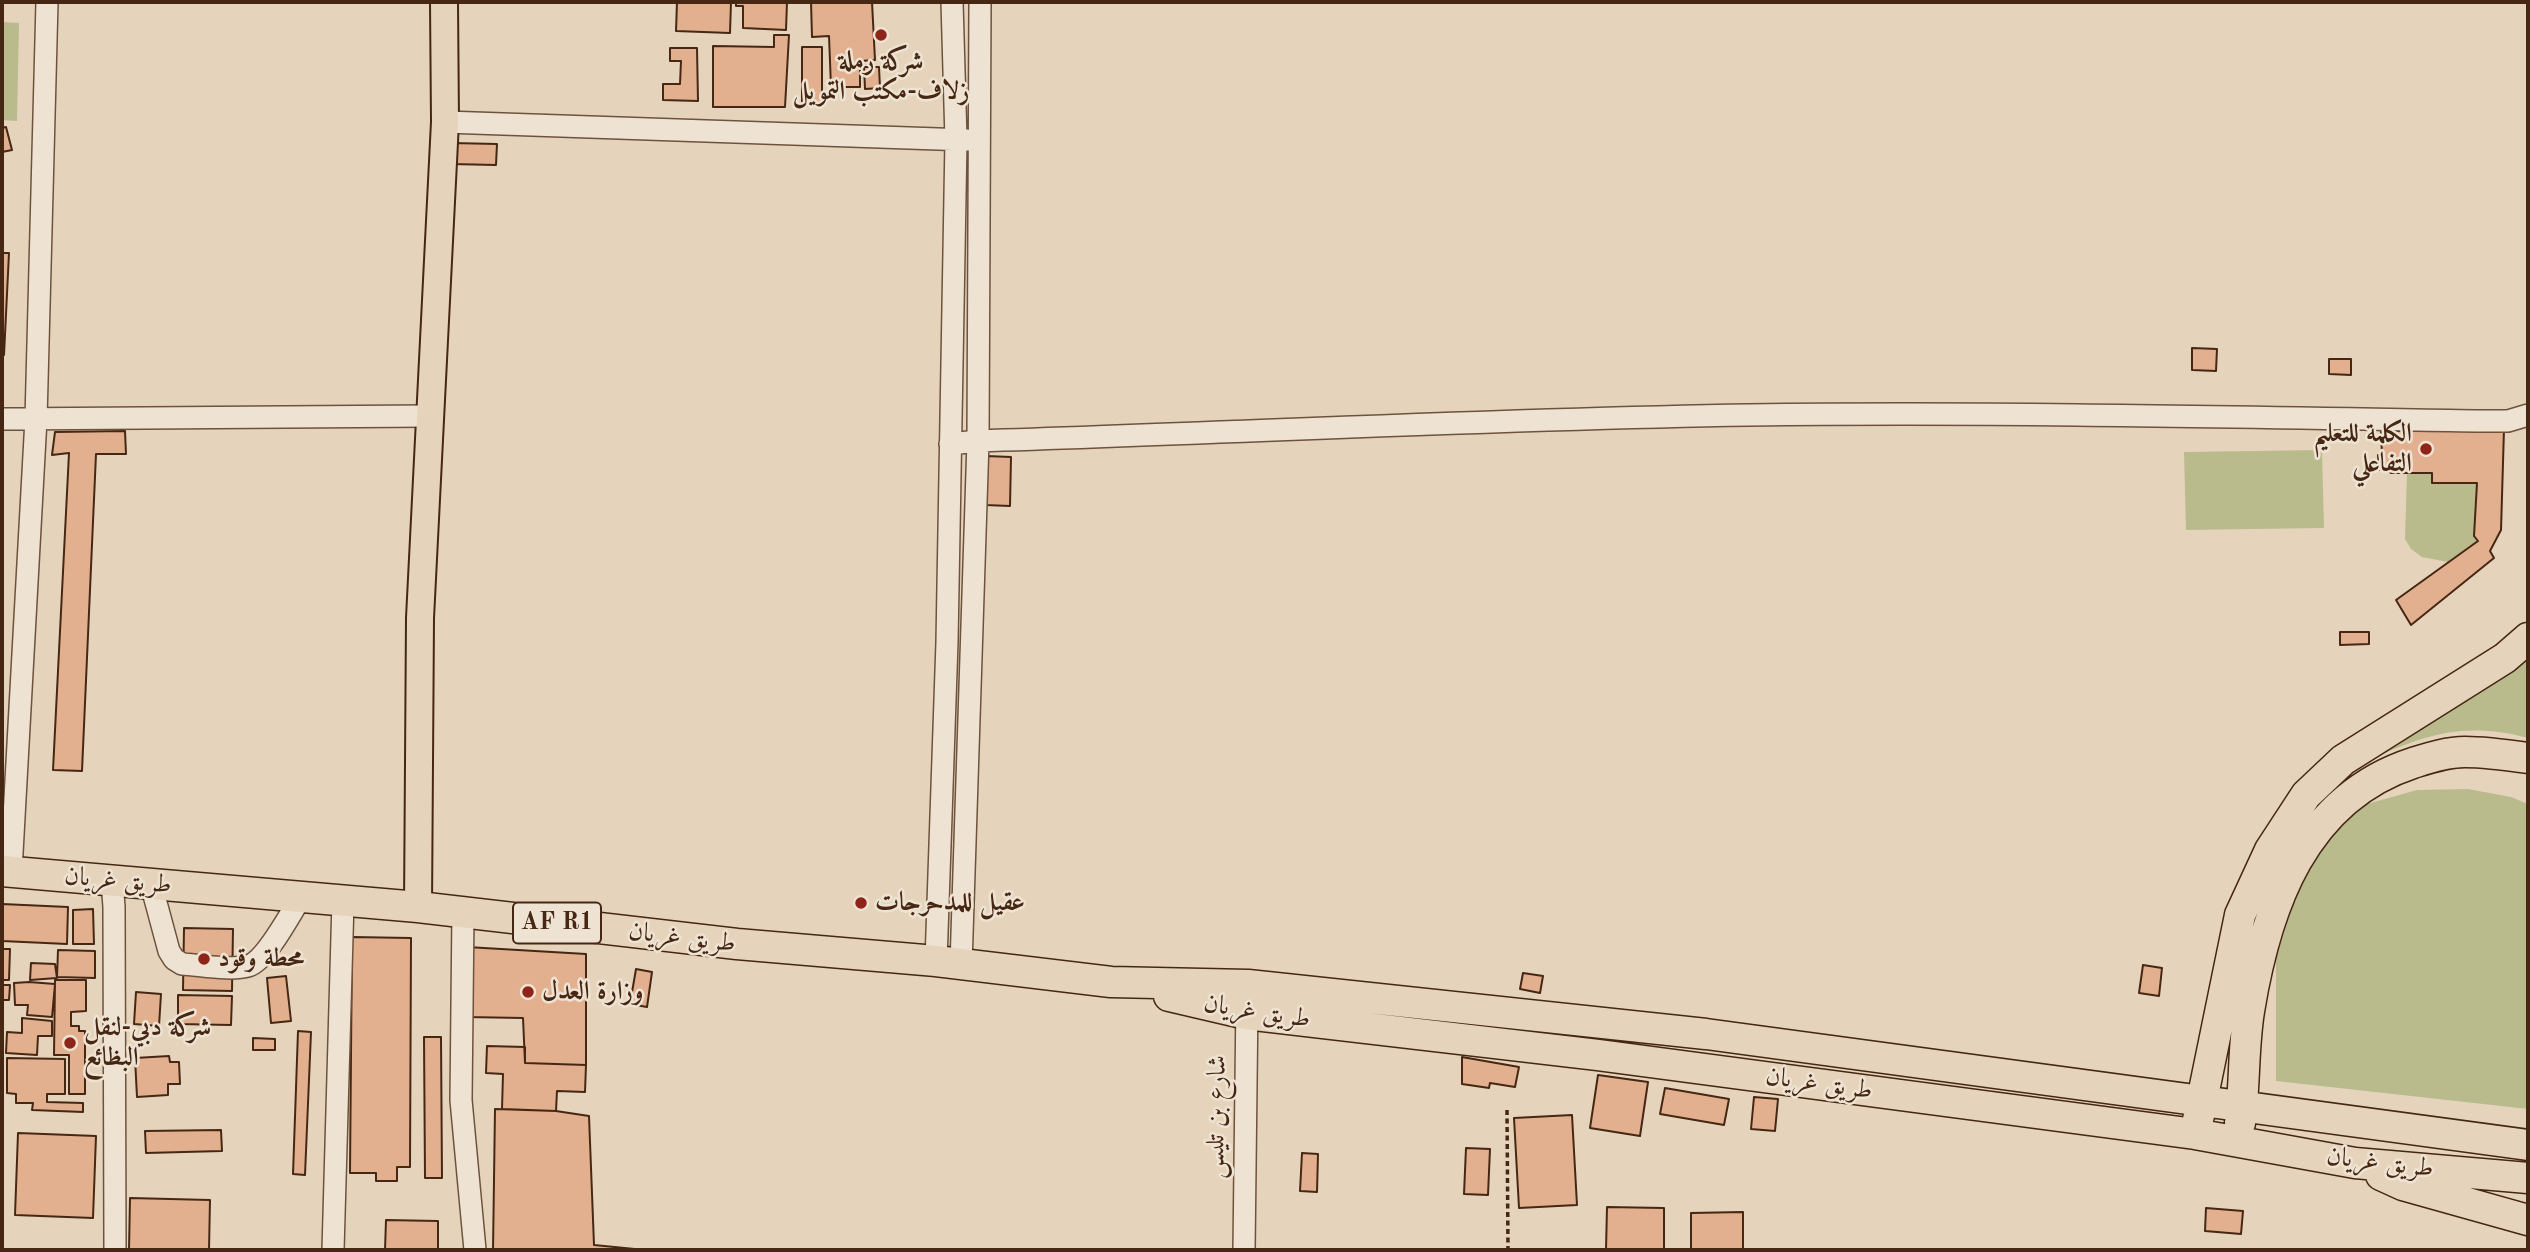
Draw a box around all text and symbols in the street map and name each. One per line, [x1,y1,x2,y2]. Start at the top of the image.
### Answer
marker: شركة رملة زلاف-مكتب التمويل [873,27,889,43]
place label: شركة رملة زلاف-مكتب التمويل [793,46,969,108]
place label: الكلمة للتعليم التفاعلي [2314,418,2412,480]
marker: الكلمة للتعليم التفاعلي [2418,441,2434,457]
street label: طريق غريان [63,861,173,901]
place label: عقيل للمدحرجات [875,887,1025,919]
marker: عقيل للمدحرجات [853,895,869,911]
road number: AF R1 [513,903,601,944]
street label: طريق غريان [627,916,737,960]
place label: محطة وقود [218,943,304,975]
marker: محطة وقود [196,951,212,967]
place label: وزارة العدل [542,976,643,1008]
marker: وزارة العدل [520,984,536,1000]
street label: طريق غريان [1201,988,1313,1036]
place label: شركة دبي-لنقل البظائع [84,1012,211,1074]
marker: شركة دبي-لنقل البظائع [62,1035,78,1051]
street label: شارع بن تليس [1200,1055,1234,1179]
street label: طريق غريان [1764,1061,1874,1107]
street label: طريق غريان [2325,1141,2435,1185]

